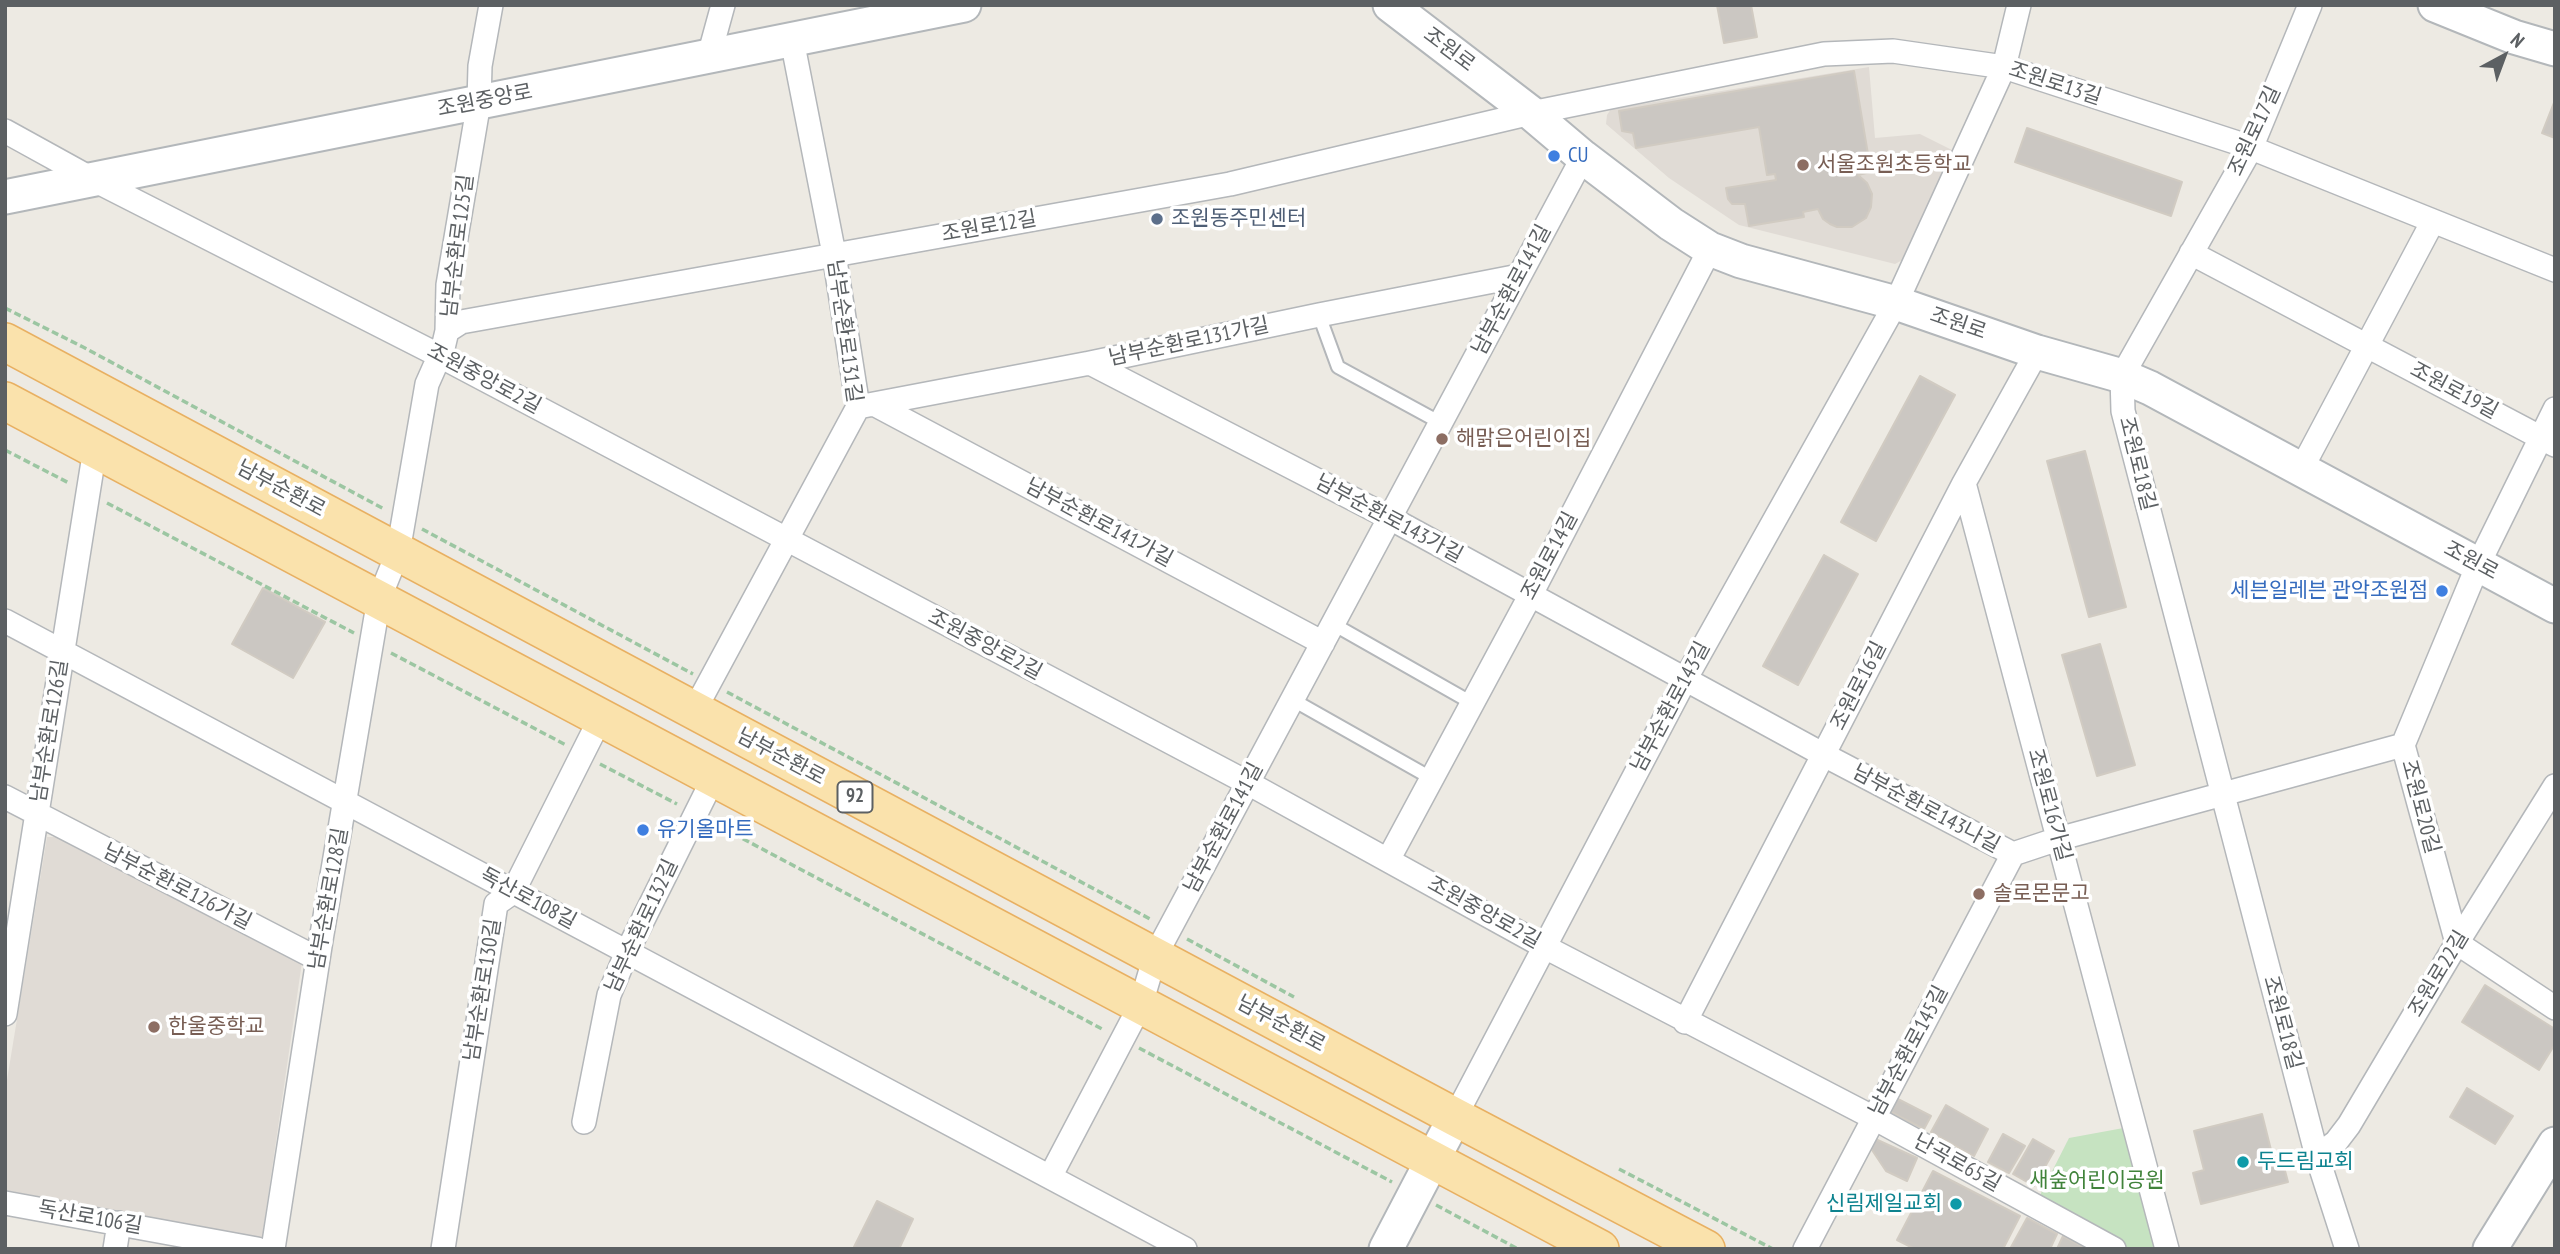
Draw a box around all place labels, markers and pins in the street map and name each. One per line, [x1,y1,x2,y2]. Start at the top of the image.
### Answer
place label: CU [1568,143,1589,169]
marker: CU [1546,148,1562,164]
place label: 서울조원초등학교 [1817,152,1972,178]
marker: 서울조원초등학교 [1795,157,1811,173]
place label: 조원동주민센터 [1171,206,1306,232]
marker: 조원동주민센터 [1149,211,1165,227]
place label: 해맑은어린이집 [1456,426,1591,452]
marker: 해맑은어린이집 [1434,431,1450,447]
place label: 세븐일레븐 관악조원점 [2230,578,2428,604]
marker: 세븐일레븐 관악조원점 [2434,583,2450,599]
place label: 유기올마트 [657,817,754,843]
marker: 유기올마트 [635,822,651,838]
place label: 솔로몬문고 [1993,881,2090,907]
marker: 솔로몬문고 [1971,886,1987,902]
place label: 한울중학교 [168,1014,265,1040]
marker: 한울중학교 [146,1019,162,1035]
place label: 두드림교회 [2257,1149,2354,1175]
marker: 두드림교회 [2235,1154,2251,1170]
place label: 신림제일교회 [1826,1191,1942,1217]
marker: 신림제일교회 [1948,1196,1964,1212]

